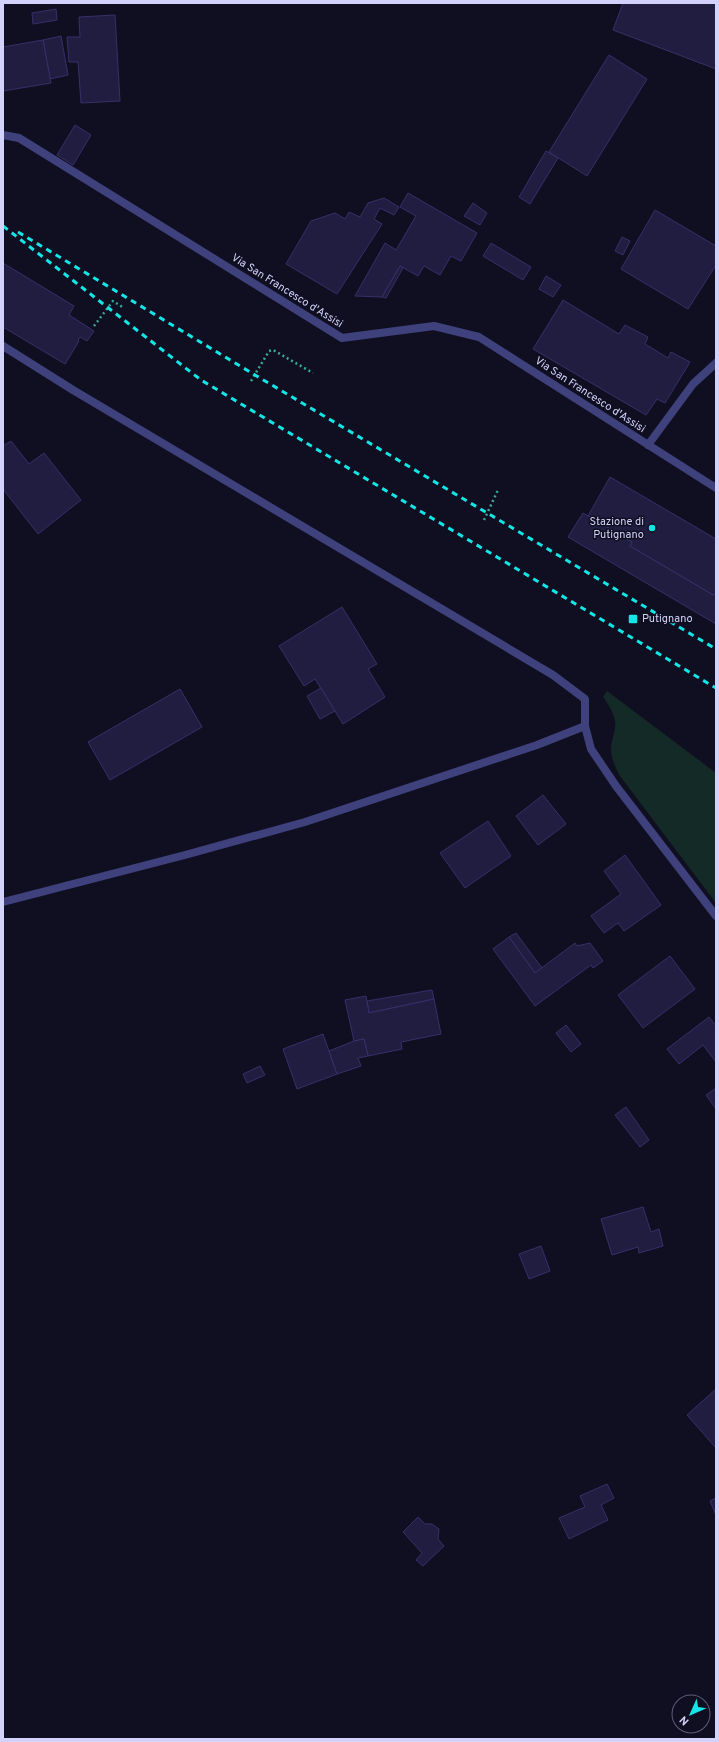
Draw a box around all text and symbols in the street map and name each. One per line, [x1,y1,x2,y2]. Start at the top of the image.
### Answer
street label: Via San Francesco d'Assisi [229,251,345,331]
street label: Via San Francesco d'Assisi [532,354,648,436]
place label: Stazione di Putignano [589,515,644,542]
marker: Stazione di Putignano [647,523,657,533]
place label: Putignano [642,612,693,626]
marker: Putignano [627,613,639,625]
north arrow [671,1694,711,1734]
text: N [677,1713,692,1728]

